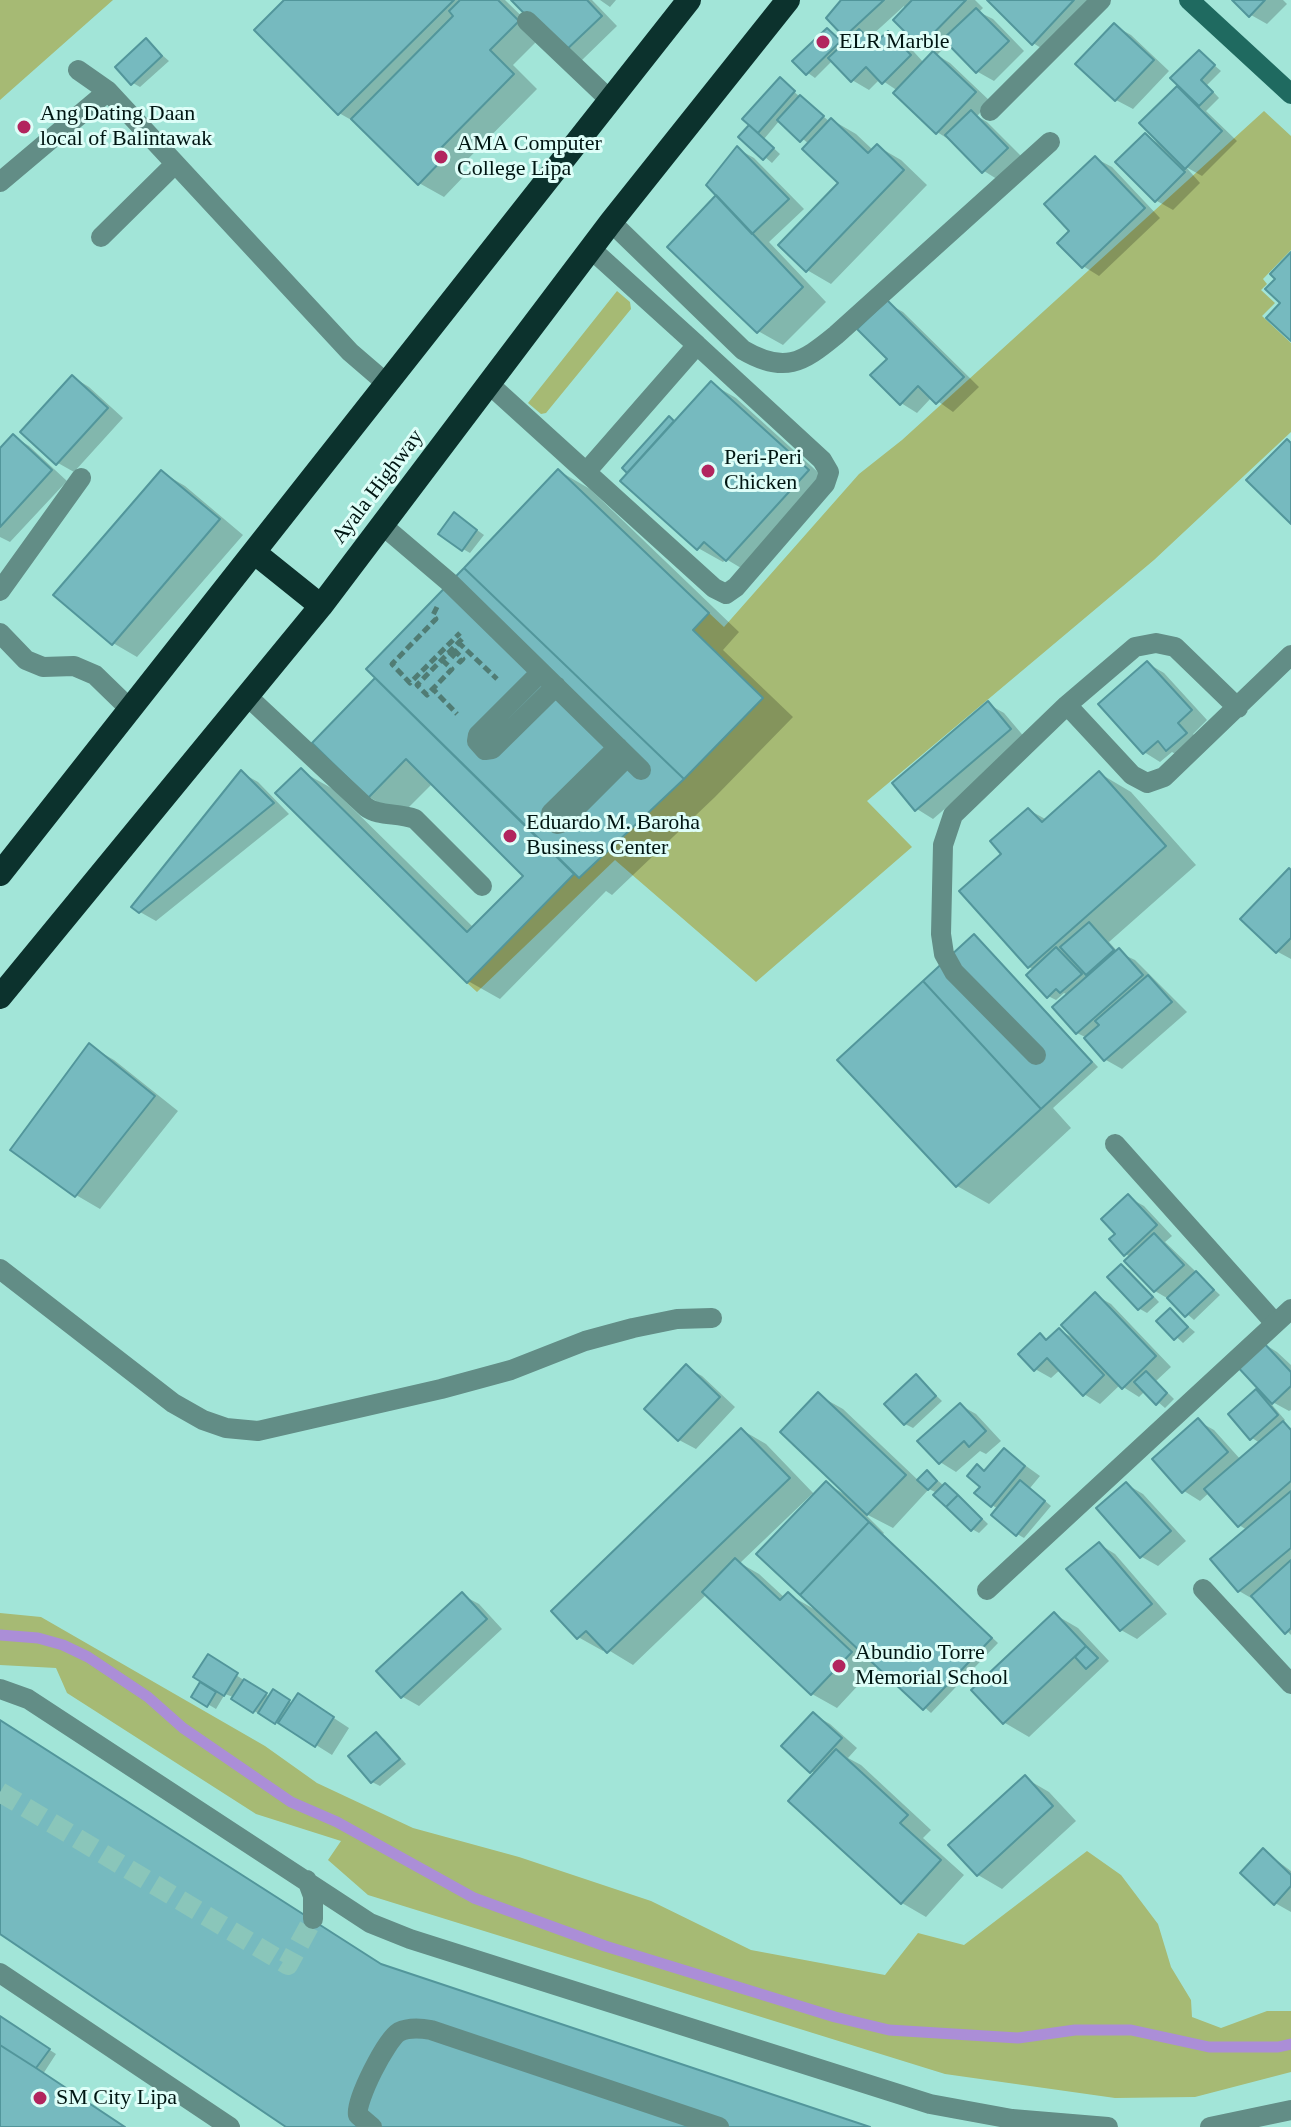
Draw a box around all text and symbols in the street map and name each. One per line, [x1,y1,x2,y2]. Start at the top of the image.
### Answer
place label: ELR Marble [839,29,950,55]
marker: ELR Marble [814,33,832,51]
place label: Ang Dating Daan local of Balintawak [40,101,212,152]
marker: Ang Dating Daan local of Balintawak [15,118,33,136]
place label: AMA Computer College Lipa [457,131,602,182]
marker: AMA Computer College Lipa [432,148,450,166]
street label: Ayala Highway [326,424,430,550]
place label: Peri-Peri Chicken [724,445,802,496]
marker: Peri-Peri Chicken [699,462,717,480]
place label: Eduardo M. Baroha Business Center [526,810,700,862]
marker: Eduardo M. Baroha Business Center [501,827,519,845]
place label: Abundio Torre Memorial School [855,1640,1008,1692]
marker: Abundio Torre Memorial School [830,1657,848,1675]
place label: SM City Lipa [56,2085,177,2111]
marker: SM City Lipa [31,2089,49,2107]

